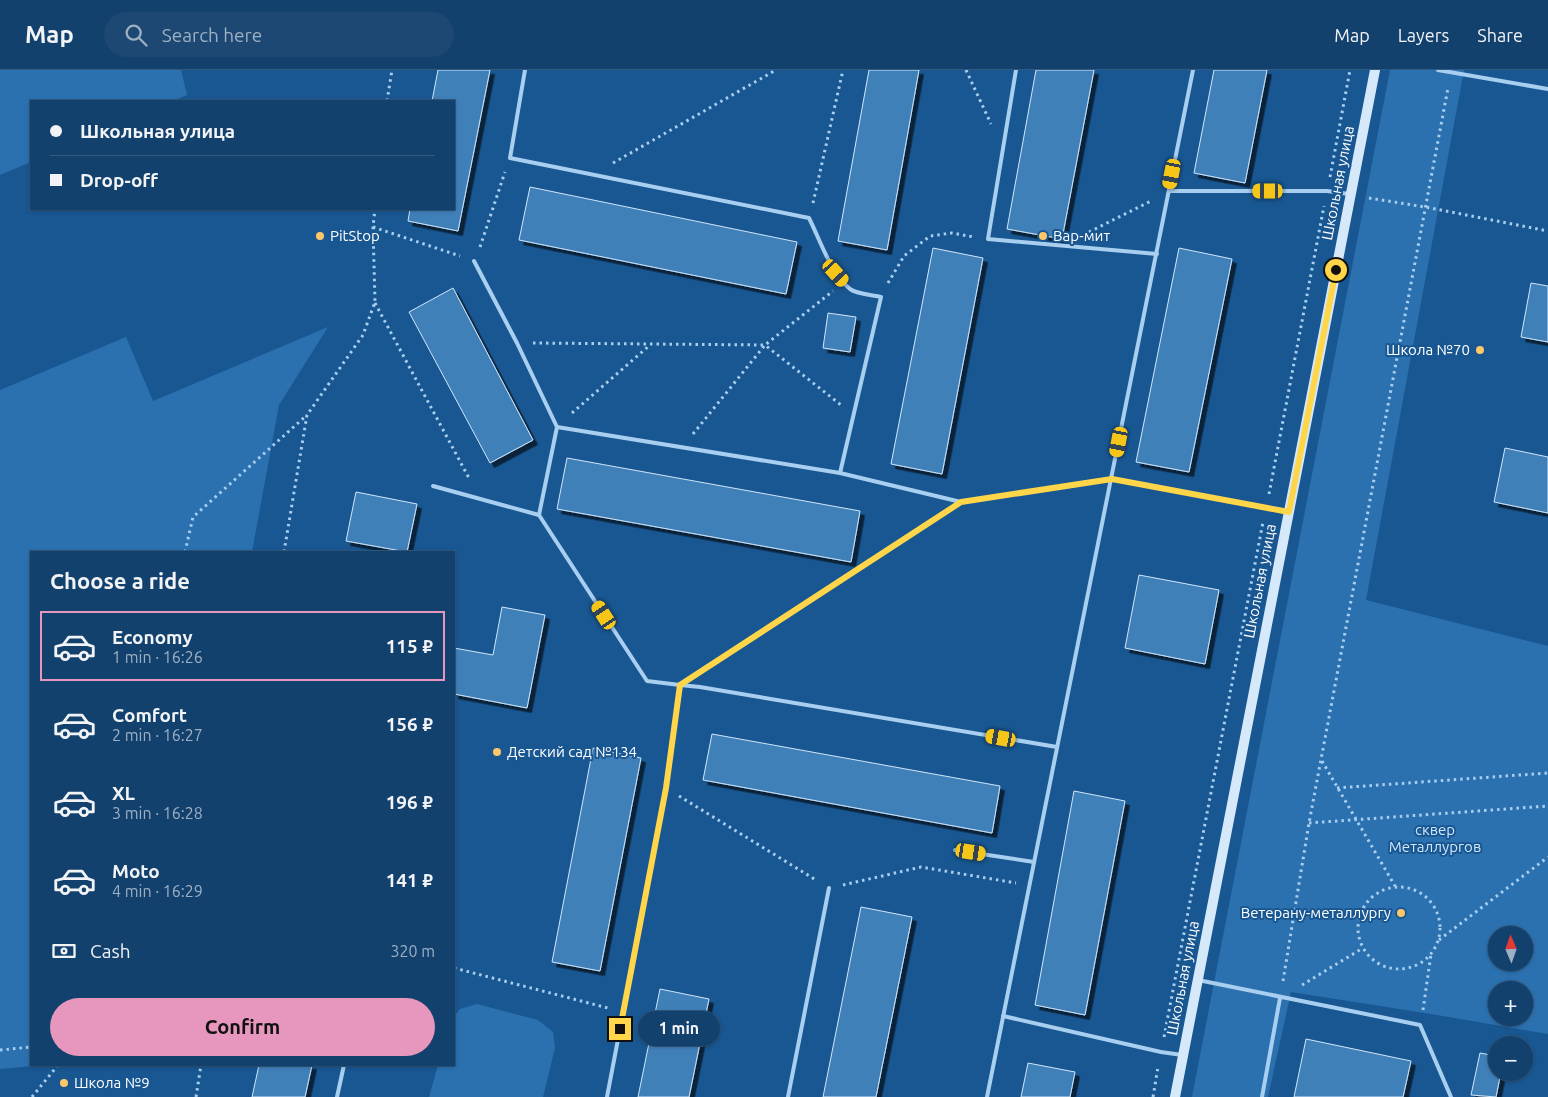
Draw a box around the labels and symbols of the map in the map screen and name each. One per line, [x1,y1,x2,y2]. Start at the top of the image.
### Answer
street label: Школьная улица [1318,124,1357,242]
car [1161,158,1182,190]
car [1253,184,1283,199]
place label: PitStop [330,227,380,244]
place label: Вар-мит [1053,227,1110,244]
marker: PitStop [314,230,326,242]
marker: Вар-мит [1037,230,1049,242]
car [820,257,851,289]
route start [1325,259,1347,281]
place label: Школа №70 [1386,341,1470,358]
marker: Школа №70 [1474,344,1486,356]
car [1108,426,1129,458]
street label: Школьная улица [1240,522,1279,640]
car [589,598,618,632]
car [984,728,1017,748]
place label: Детский сад №134 [507,743,637,760]
marker: Детский сад №134 [491,746,503,758]
park label: сквер Металлургов [1389,821,1481,855]
car [955,842,986,862]
place label: Ветерану-металлургу [1241,904,1391,921]
marker: Ветерану-металлургу [1395,907,1407,919]
street label: Школьная улица [1163,919,1202,1037]
north arrow [1488,926,1532,971]
callout: 1 min [638,1012,720,1046]
route end [609,1018,631,1040]
place label: Школа №9 [74,1074,150,1091]
marker: Школа №9 [58,1077,70,1089]

